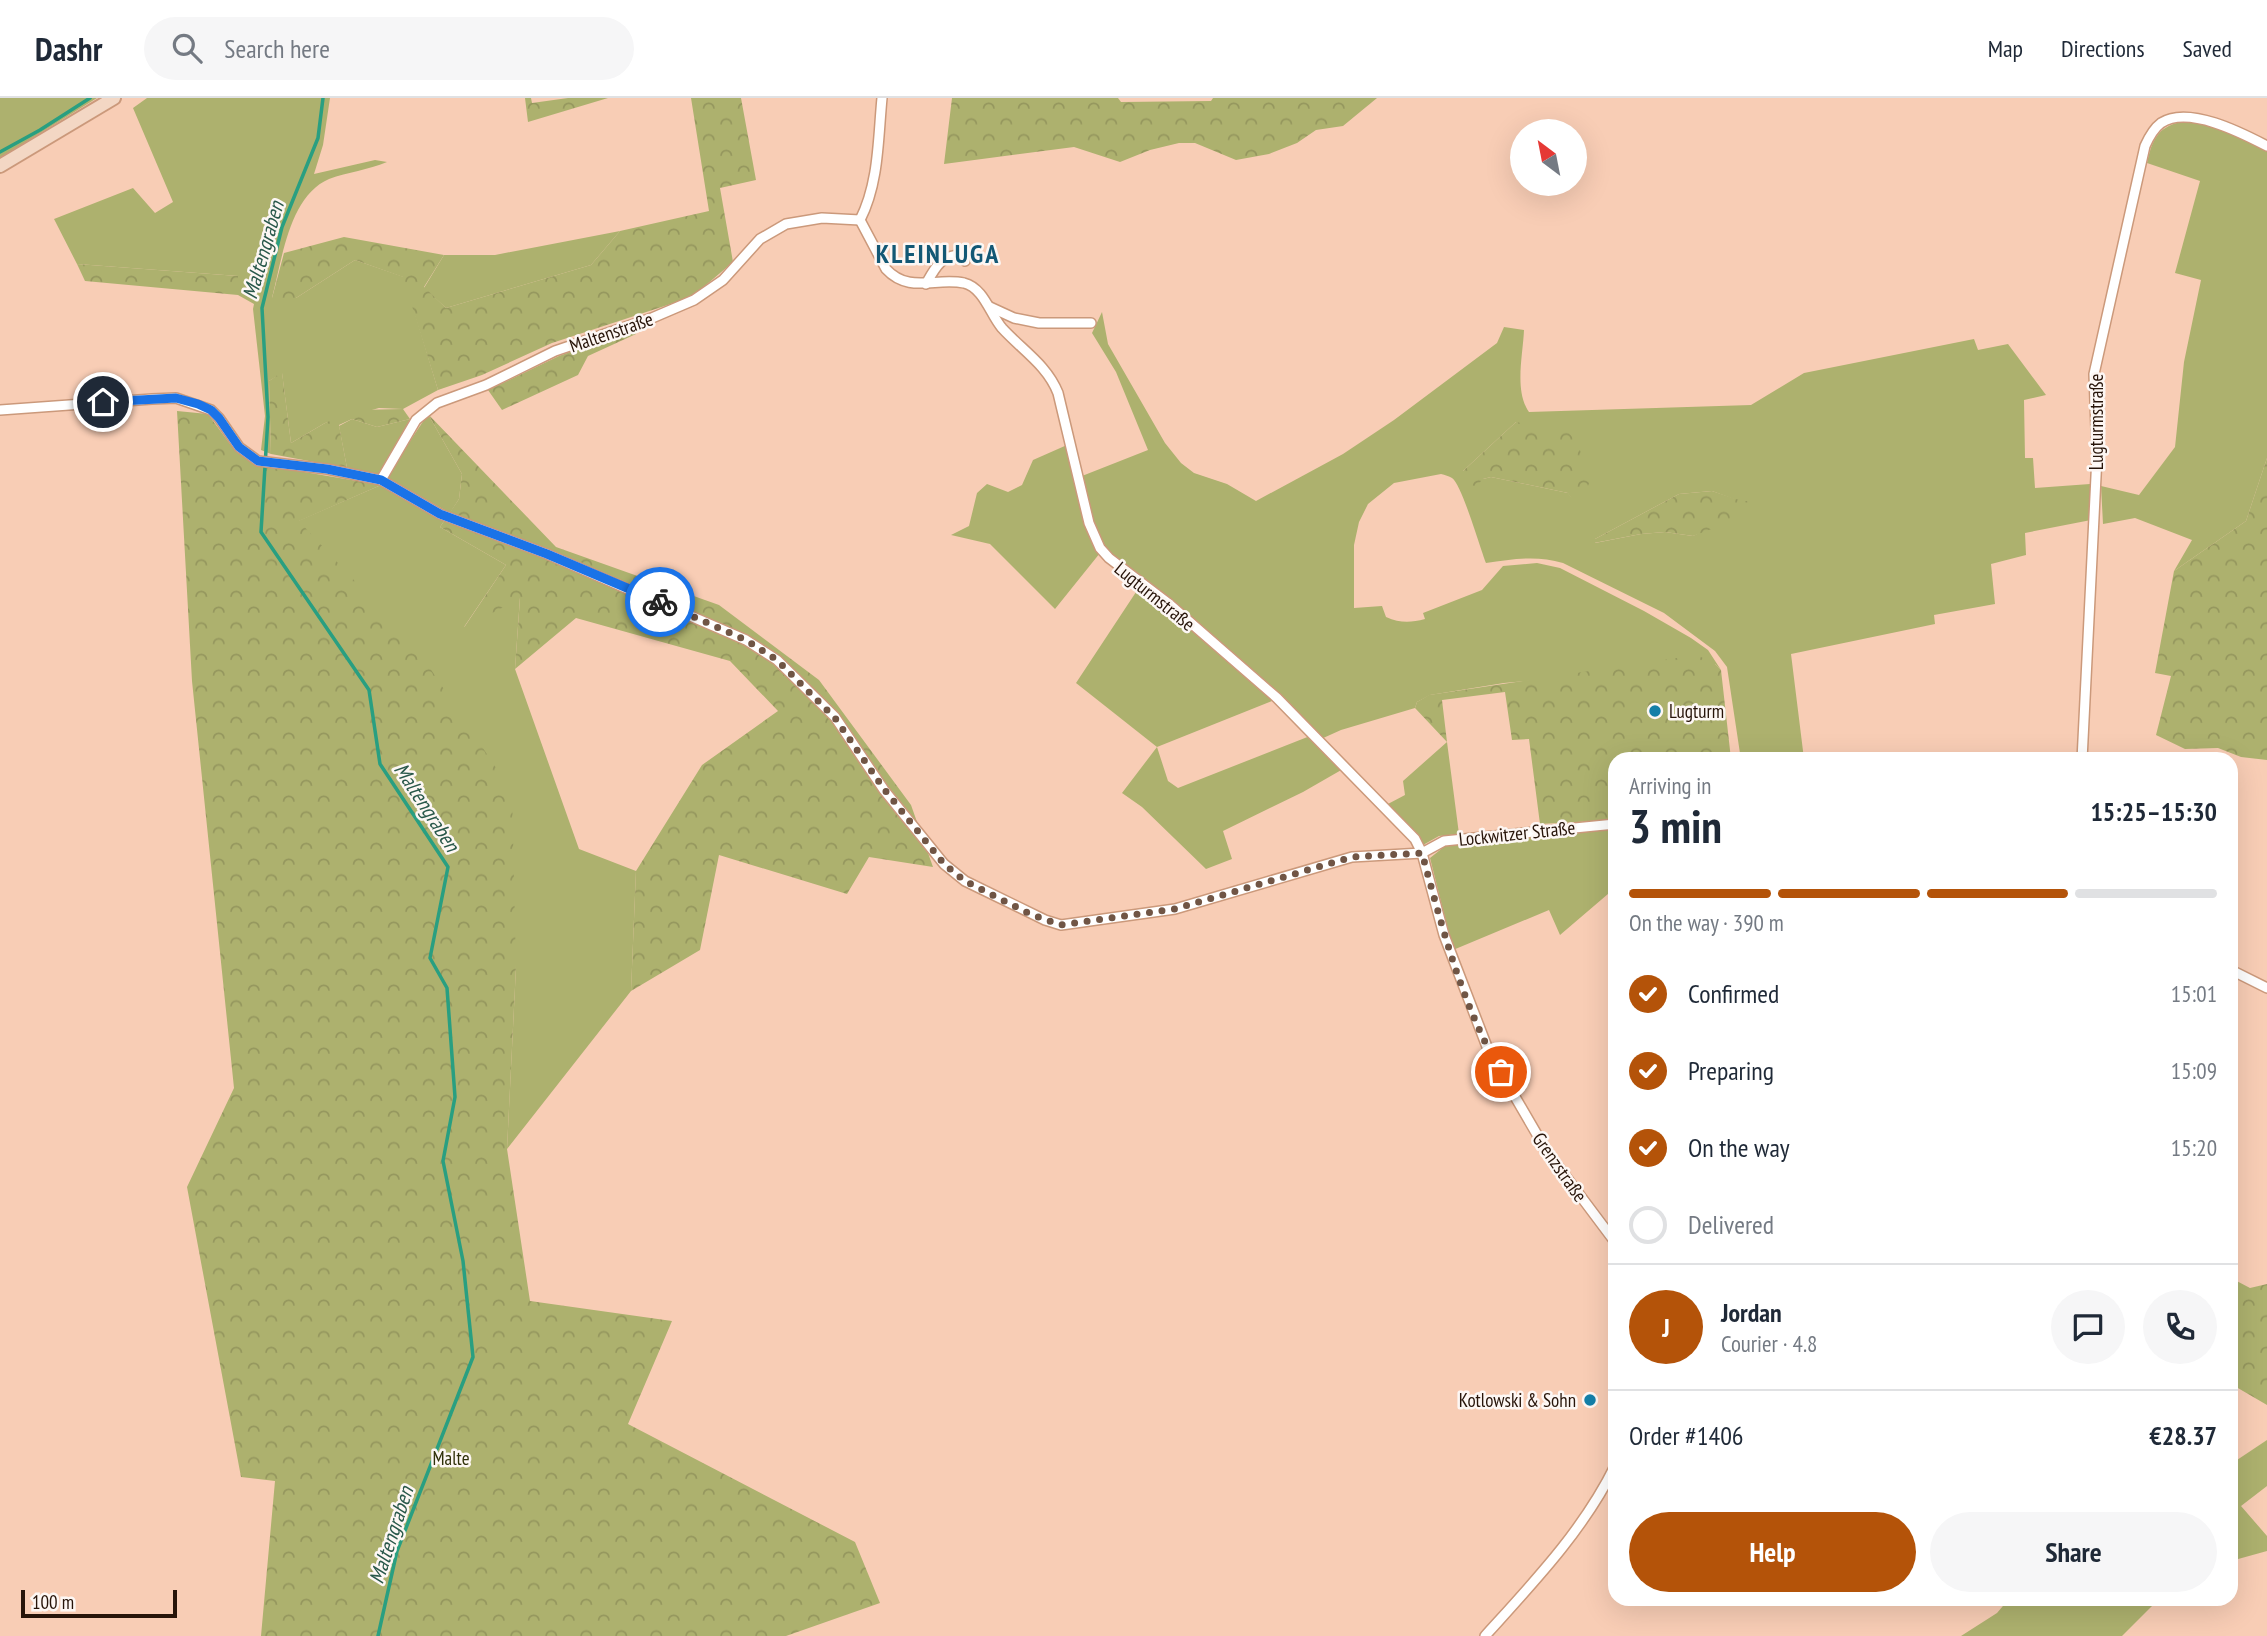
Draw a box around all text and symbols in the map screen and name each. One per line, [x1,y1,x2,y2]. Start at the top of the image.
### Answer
search box [144,17,634,80]
text: Dashr [35,27,102,70]
icon: search [168,29,206,67]
text: Search here [224,32,330,65]
text: Map [1988,33,2023,64]
text: Directions [2061,33,2145,64]
text: Saved [2183,33,2232,64]
north arrow [1510,119,1587,196]
map controls [1510,119,1587,196]
water label: Maltengraben [236,196,290,302]
district label: KLEINLUGA [876,237,1000,270]
street label: Maltenstraße [566,306,656,358]
pin [73,372,133,432]
street label: Lugturmstraße [2084,374,2108,470]
icon: home [84,383,122,421]
street label: Lugturmstraße [1110,556,1200,636]
courier [625,567,695,637]
icon: bike [641,583,679,621]
place label: Lugturm [1669,699,1724,723]
marker: Lugturm [1647,703,1663,719]
water label: Maltengraben [388,758,467,858]
text: Arriving in [1629,771,1711,800]
text: 15:25–15:30 [2090,795,2217,828]
text: 3 min [1629,796,1722,856]
street label: Lockwitzer Straße [1458,815,1577,851]
text: On the way · 390 m [1629,908,1784,937]
icon: check [1629,975,1667,1013]
text: Confirmed [1688,977,1779,1010]
text: 15:01 [2171,979,2217,1008]
pin [1471,1042,1531,1102]
icon: check [1629,1052,1667,1090]
icon: bag [1482,1053,1520,1091]
text: Preparing [1688,1054,1774,1087]
text: 15:09 [2171,1056,2217,1085]
street label: Grenzstraße [1527,1128,1593,1206]
icon: check [1629,1129,1667,1167]
text: On the way [1688,1131,1790,1164]
text: 15:20 [2171,1133,2217,1162]
text: Delivered [1688,1208,1774,1241]
button: chat [2051,1290,2125,1364]
button: phone [2143,1290,2217,1364]
text: Jordan [1721,1296,1782,1329]
text: J [1662,1311,1670,1344]
text: Courier · 4.8 [1721,1329,1817,1358]
place label: Kotlowski & Sohn [1459,1388,1576,1412]
marker: Kotlowski & Sohn [1582,1392,1598,1408]
text: Order #1406 [1629,1419,1744,1452]
text: €28.37 [2149,1419,2217,1452]
park label: Malte [432,1446,470,1470]
water label: Maltengraben [363,1481,420,1587]
button: Help [1629,1512,1916,1592]
button: Share [1930,1512,2217,1592]
scale bar [21,1587,177,1619]
text: 100 m [32,1590,74,1614]

